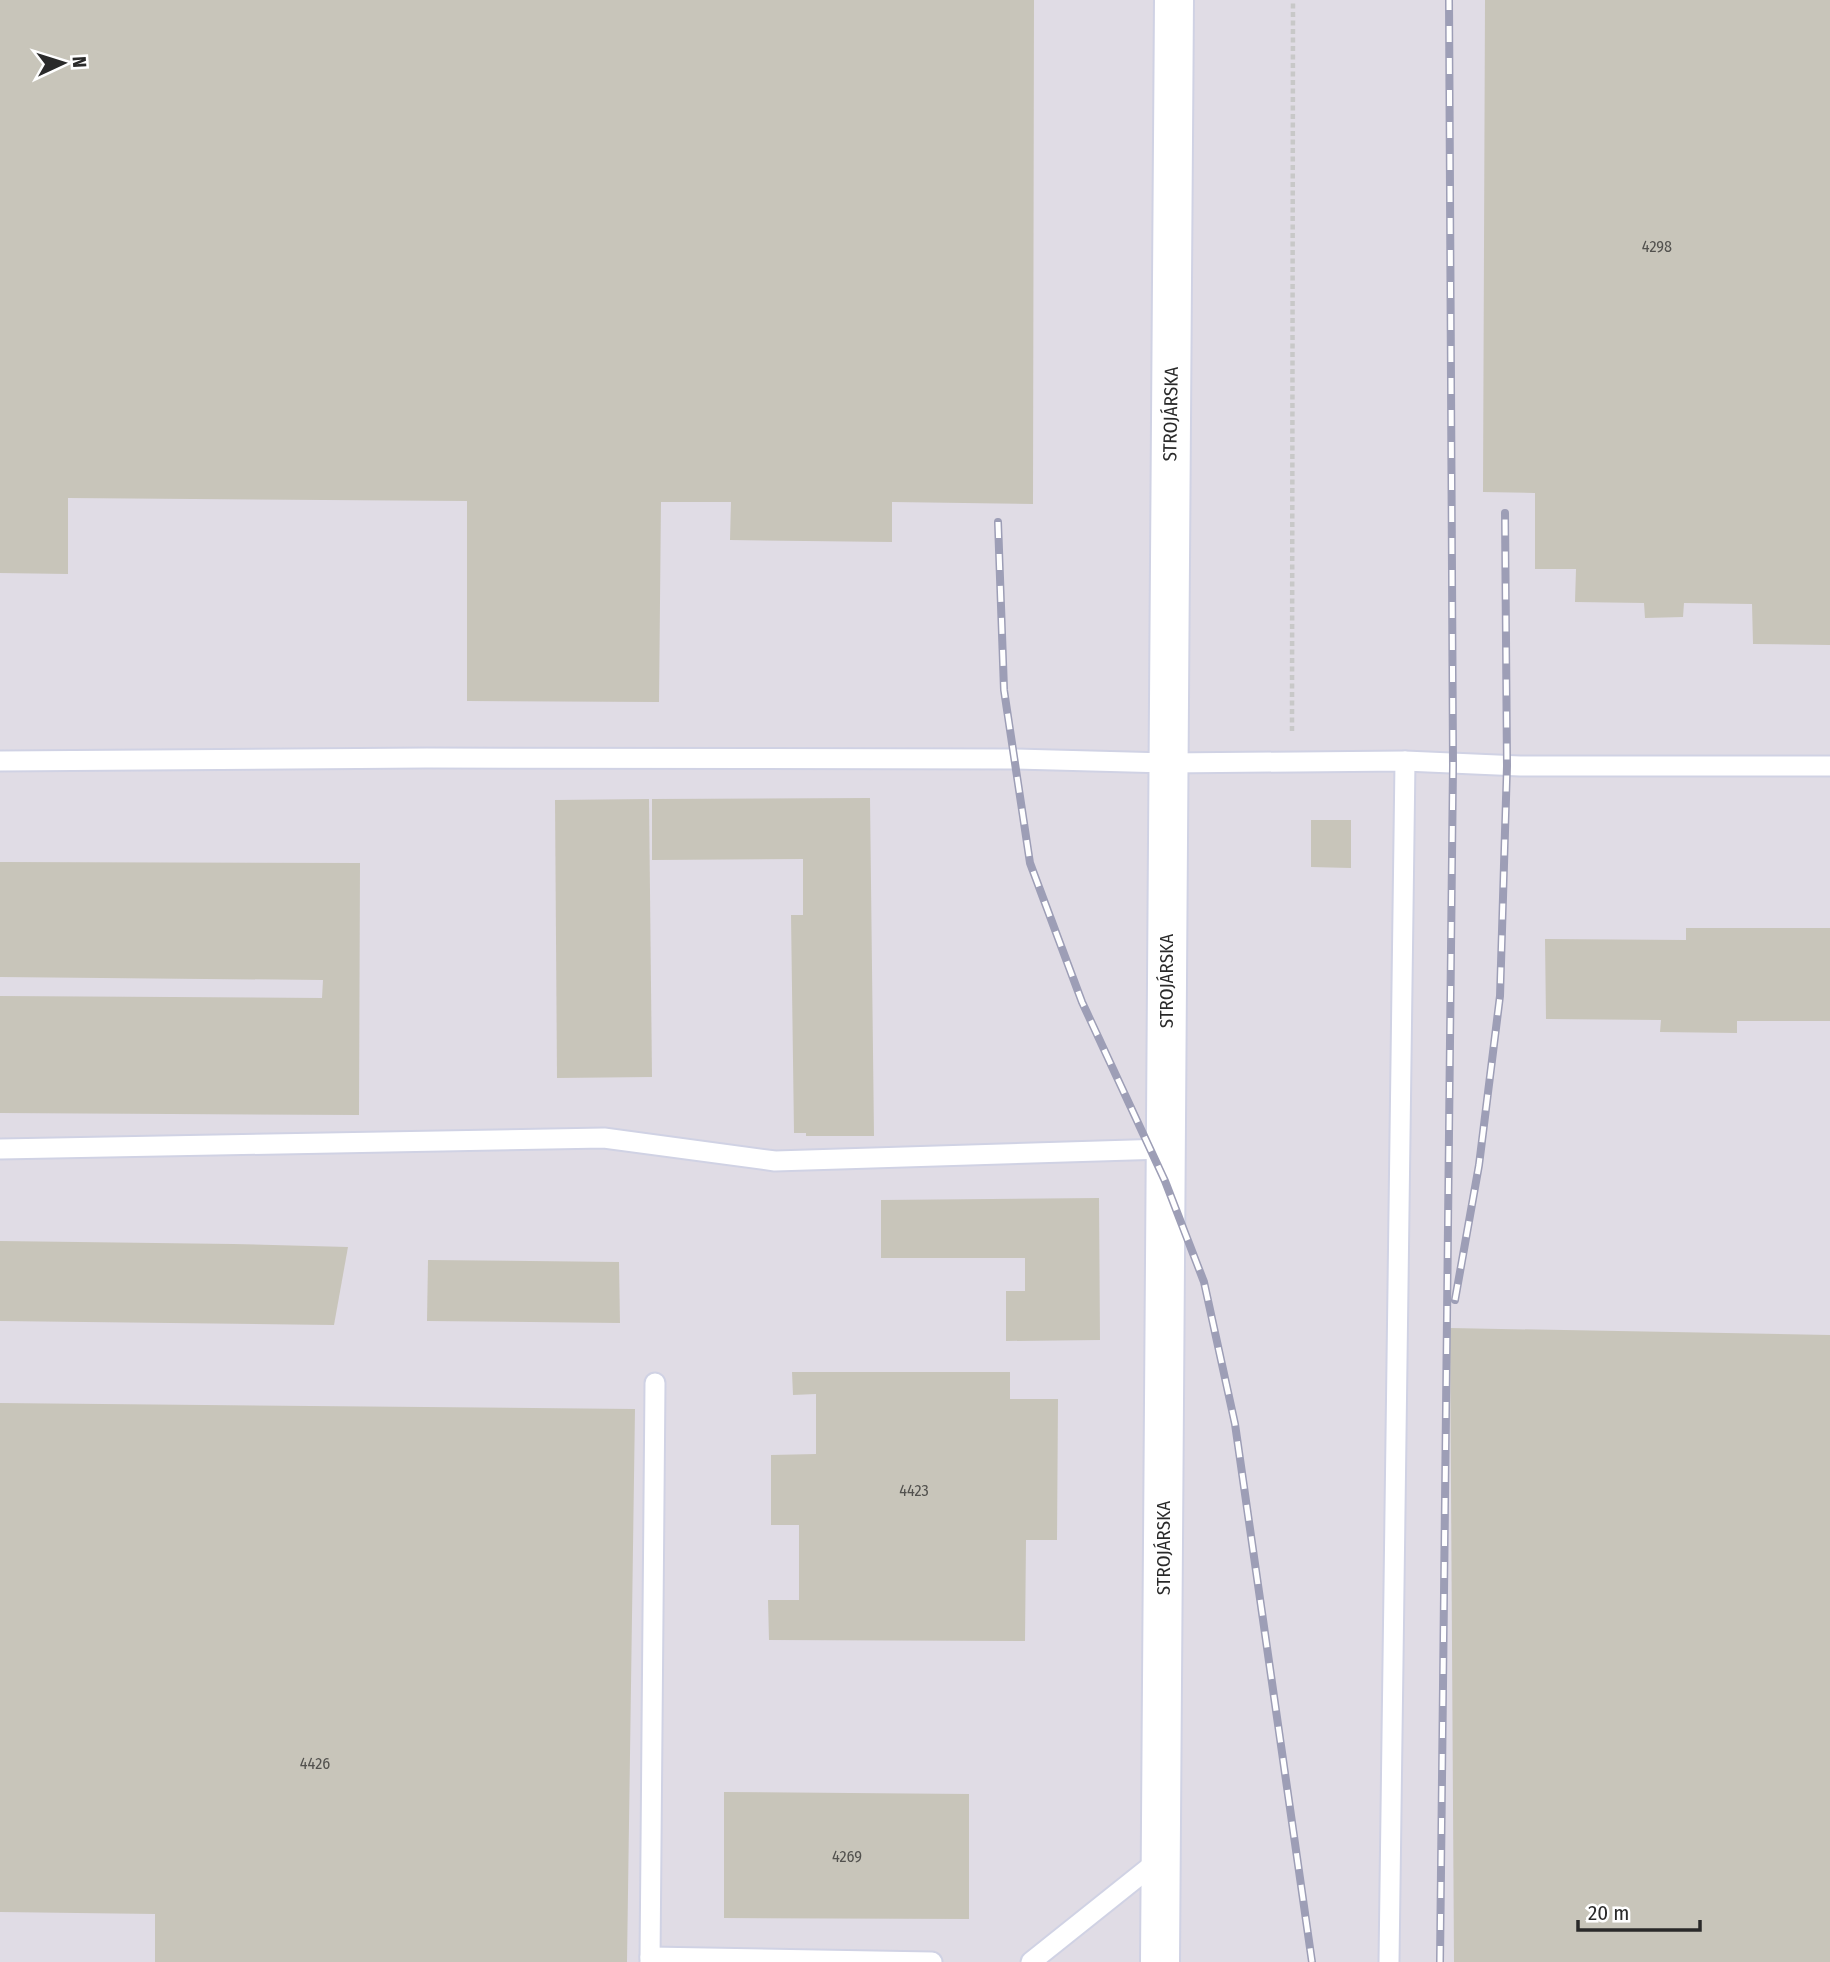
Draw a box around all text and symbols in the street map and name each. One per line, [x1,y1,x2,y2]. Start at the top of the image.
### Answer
north arrow [28,28,98,98]
text: N [68,55,91,68]
house number: 4298 [1642,237,1672,256]
street label: STROJÁRSKA [1158,367,1183,462]
street label: STROJÁRSKA [1155,934,1178,1028]
house number: 4423 [899,1481,929,1500]
street label: STROJÁRSKA [1152,1501,1175,1595]
house number: 4426 [300,1754,330,1773]
house number: 4269 [832,1847,862,1866]
scale bar [1578,1888,1700,1932]
text: 20 m [1588,1900,1629,1926]

